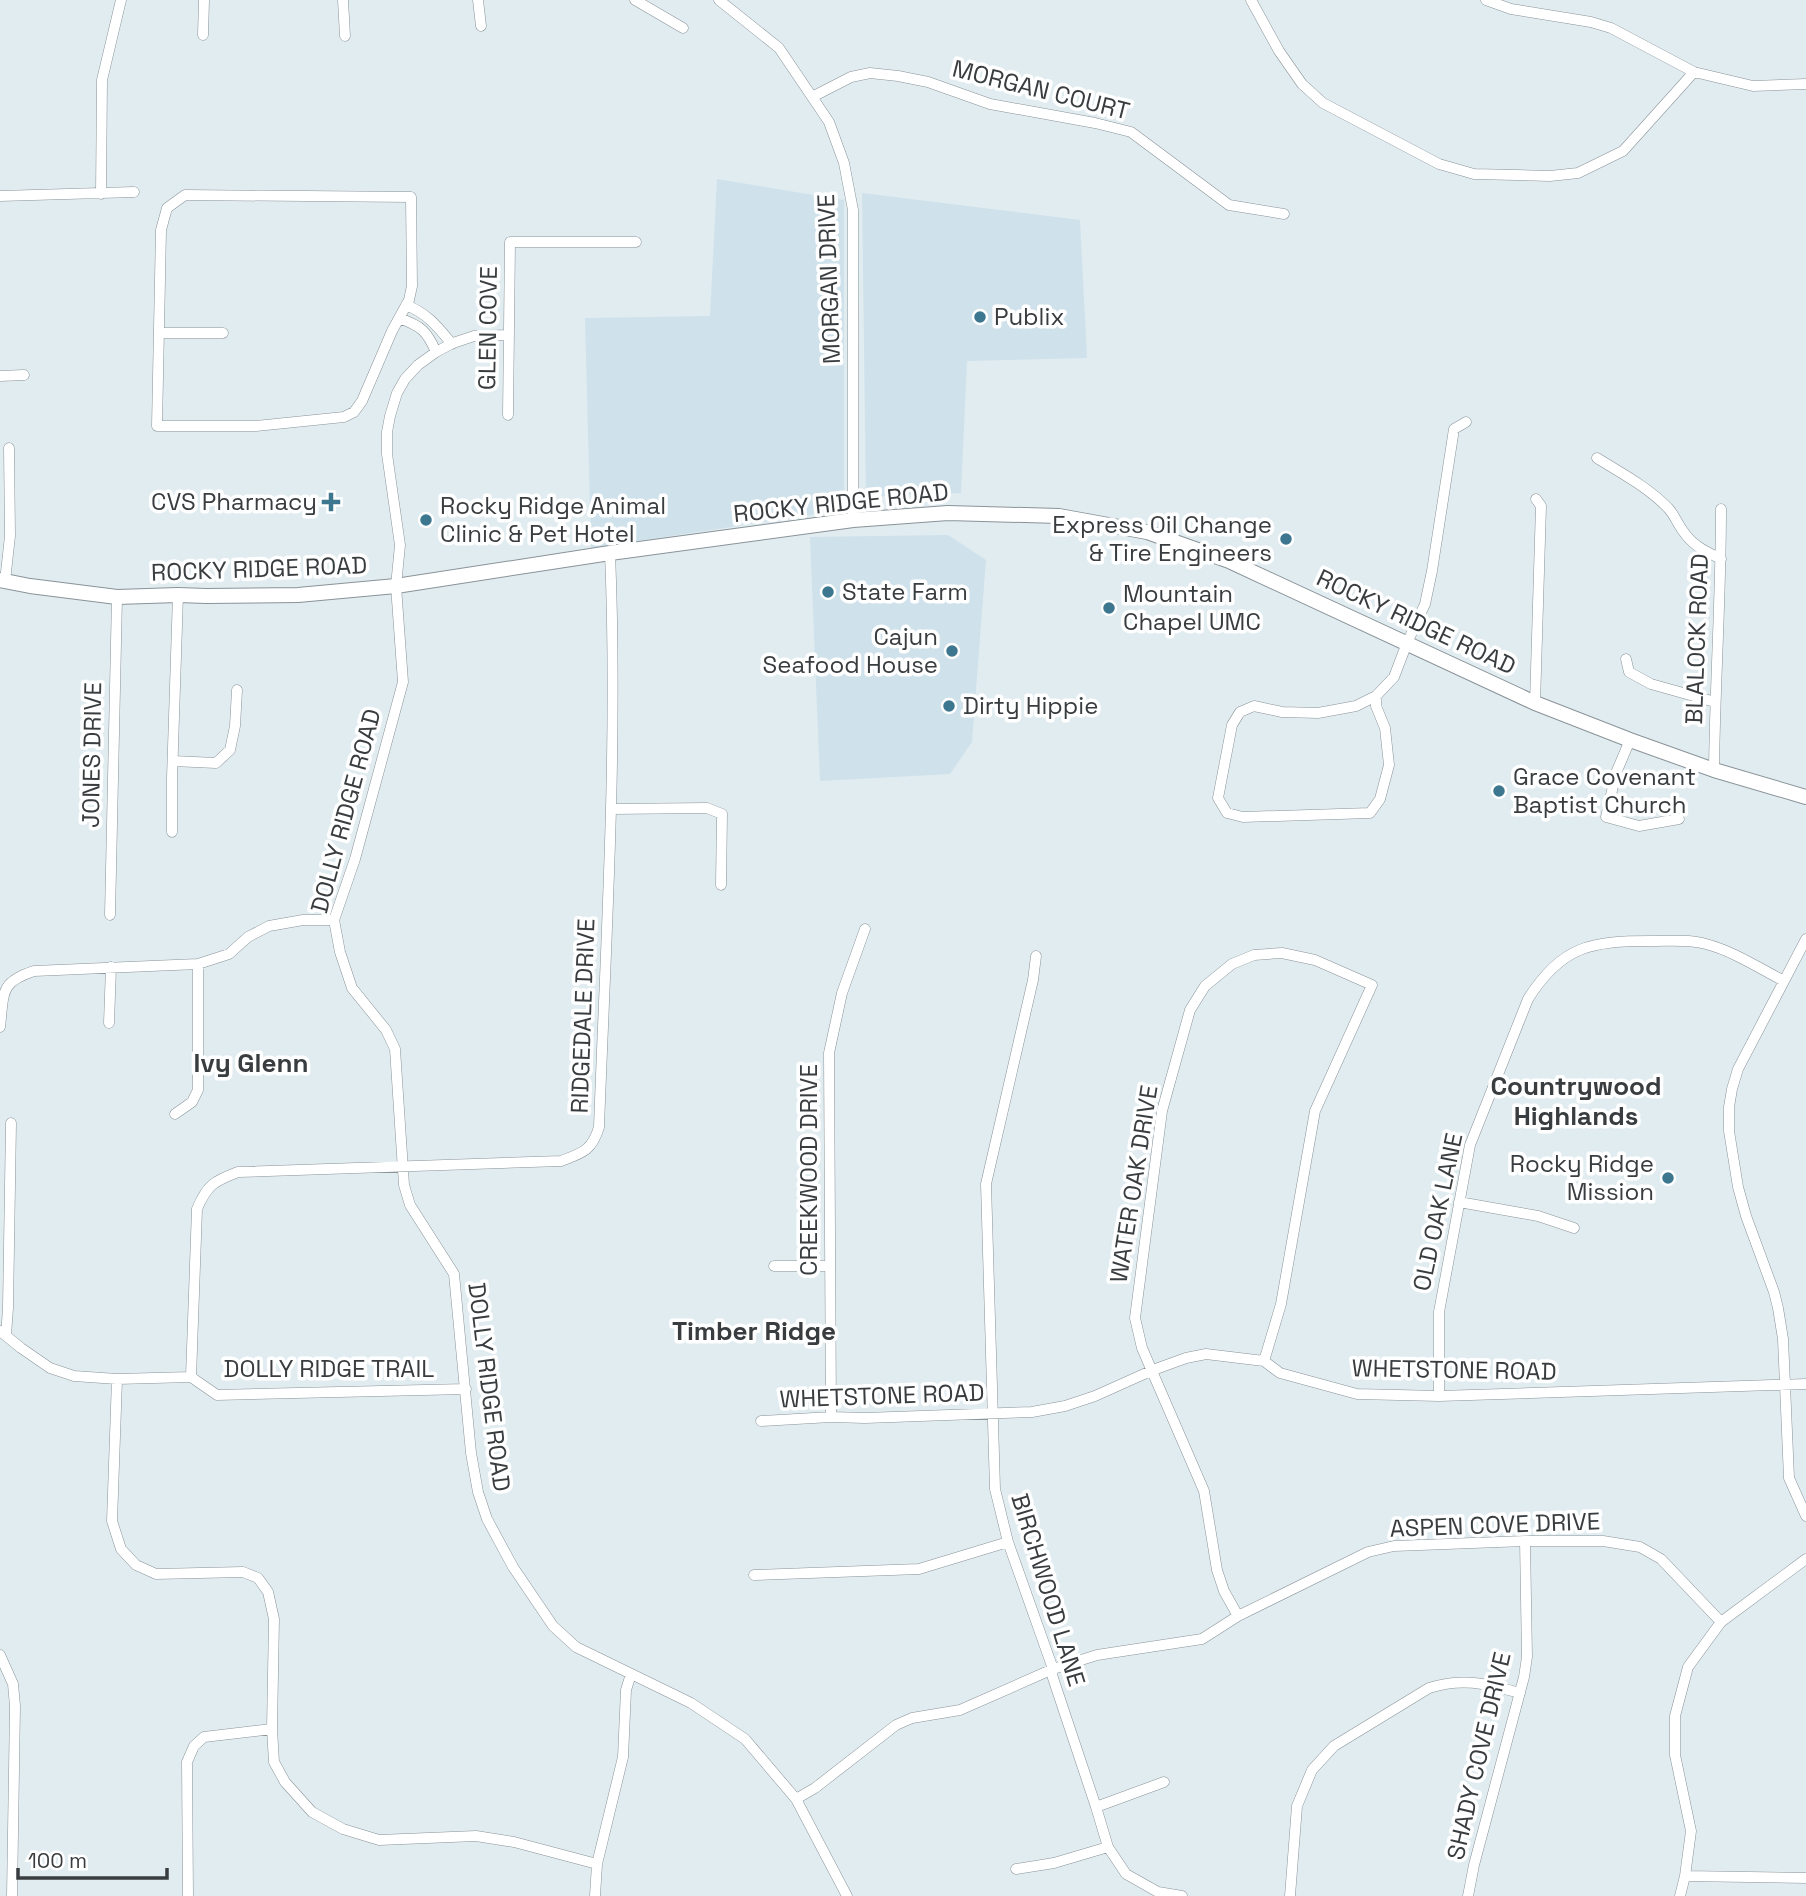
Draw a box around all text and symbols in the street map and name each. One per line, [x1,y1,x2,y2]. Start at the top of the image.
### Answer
street label: MORGAN COURT [949,53,1133,127]
street label: MORGAN DRIVE [810,193,847,365]
street label: GLEN COVE [471,266,504,390]
place label: Publix [994,301,1065,332]
marker: Publix [972,309,988,325]
street label: ROCKY RIDGE ROAD [732,476,950,529]
place label: CVS Pharmacy [151,486,317,517]
place label: Rocky Ridge Animal Clinic & Pet Hotel [440,490,666,549]
marker: CVS Pharmacy [323,494,339,510]
place label: Express Oil Change & Tire Engineers [1052,509,1272,568]
marker: Rocky Ridge Animal Clinic & Pet Hotel [418,512,434,528]
marker: Express Oil Change & Tire Engineers [1278,531,1294,547]
street label: ROCKY RIDGE ROAD [150,549,368,588]
street label: BLALOCK ROAD [1678,553,1715,725]
street label: ROCKY RIDGE ROAD [1312,562,1521,681]
place label: State Farm [842,576,968,607]
place label: Mountain Chapel UMC [1123,578,1261,637]
marker: State Farm [820,584,836,600]
marker: Mountain Chapel UMC [1101,600,1117,616]
place label: Cajun Seafood House [763,621,938,680]
marker: Cajun Seafood House [944,643,960,659]
street label: JONES DRIVE [75,682,108,828]
place label: Dirty Hippie [963,690,1098,721]
marker: Dirty Hippie [941,698,957,714]
street label: DOLLY RIDGE ROAD [303,705,388,916]
place label: Grace Covenant Baptist Church [1513,761,1696,820]
marker: Grace Covenant Baptist Church [1491,783,1507,799]
street label: RIDGEDALE DRIVE [564,918,601,1114]
district label: Ivy Glenn [194,1046,308,1080]
street label: CREEKWOOD DRIVE [793,1064,824,1276]
district label: Countrywood Highlands [1490,1069,1662,1133]
street label: WATER OAK DRIVE [1103,1083,1164,1285]
street label: OLD OAK LANE [1406,1130,1469,1294]
place label: Rocky Ridge Mission [1510,1148,1654,1207]
marker: Rocky Ridge Mission [1660,1170,1676,1186]
street label: DOLLY RIDGE ROAD [461,1281,518,1493]
district label: Timber Ridge [672,1314,836,1348]
street label: WHETSTONE ROAD [1351,1352,1557,1387]
street label: DOLLY RIDGE TRAIL [224,1353,434,1384]
street label: WHETSTONE ROAD [779,1376,985,1415]
street label: BIRCHWOOD LANE [1004,1490,1093,1690]
street label: ASPEN COVE DRIVE [1389,1505,1601,1544]
street label: SHADY COVE DRIVE [1440,1649,1517,1863]
scale bar [18,1836,166,1880]
text: 100 m [28,1847,87,1874]

